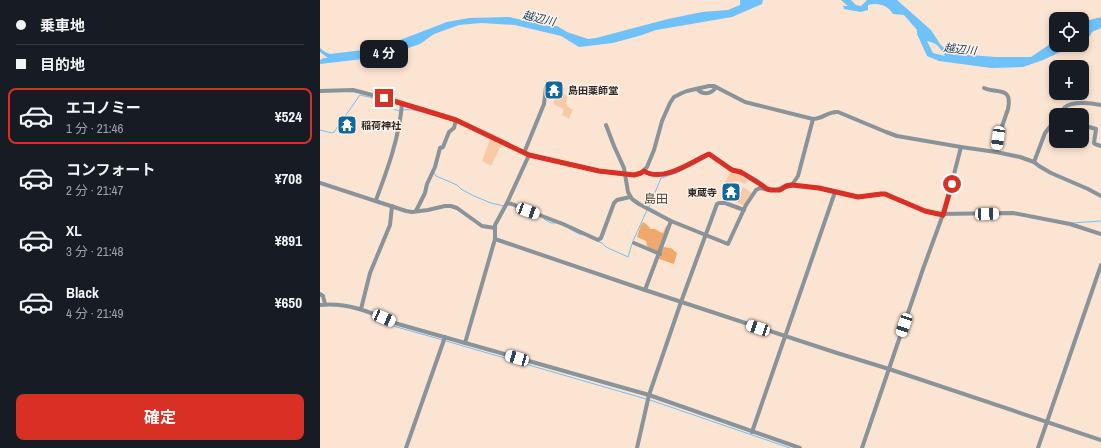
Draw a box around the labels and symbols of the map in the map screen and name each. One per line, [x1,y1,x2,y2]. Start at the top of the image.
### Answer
water label: 越辺川 [521,7,558,29]
callout: 4 分 [360,40,408,68]
water label: 越辺川 [943,40,978,58]
temple icon: 島田薬師堂 [543,79,565,101]
place label: 島田薬師堂 [568,84,618,97]
route end [375,89,393,107]
temple icon: 稲荷神社 [336,114,358,136]
place label: 稲荷神社 [361,119,402,132]
car [990,125,1006,151]
route start [943,175,961,193]
temple icon: 東蔵寺 [720,181,742,203]
place label: 東蔵寺 [687,186,717,199]
district label: 島田 [644,191,668,207]
car [515,201,541,221]
car [975,208,999,220]
car [371,308,397,328]
car [894,312,914,338]
car [745,319,771,337]
car [504,349,530,367]

